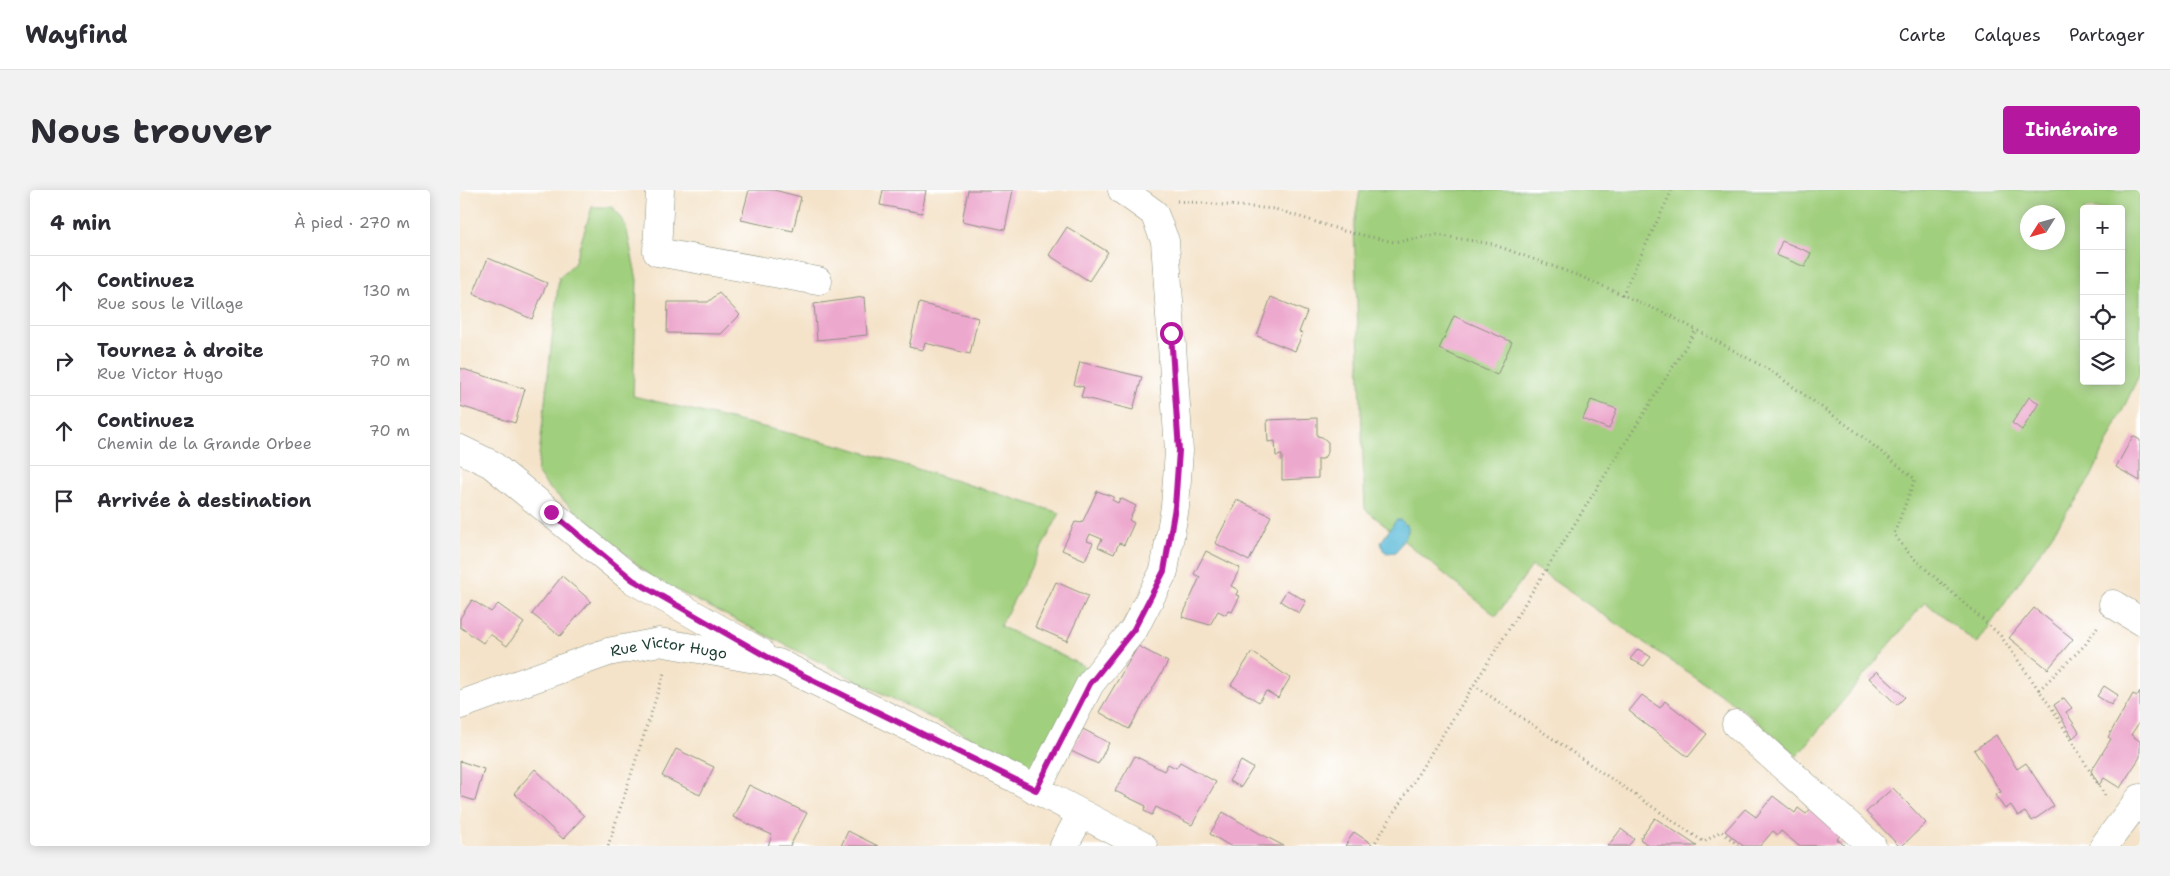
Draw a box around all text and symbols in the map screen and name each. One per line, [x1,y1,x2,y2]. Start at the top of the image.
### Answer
text: Wayfind [25,19,128,51]
text: Carte [1899,23,1946,47]
text: Calques [1974,23,2041,47]
text: Partager [2069,23,2145,47]
button: Itinéraire [2003,106,2140,154]
text: Nous trouver [30,107,272,154]
north arrow [2020,205,2065,250]
map controls [2080,205,2125,385]
button: + [2080,205,2125,250]
text: 4 min [50,209,111,237]
text: À pied · 270 m [294,212,410,233]
button: − [2080,250,2125,295]
text: Continuez [97,268,195,293]
icon: ahead [50,277,78,305]
text: 130 m [363,280,410,301]
text: Rue sous le Village [97,293,244,314]
button: locate [2080,295,2125,340]
route start [1160,322,1183,345]
text: Tournez à droite [97,338,264,363]
button: layers [2080,340,2125,385]
icon: right [50,347,78,375]
text: 70 m [369,350,410,371]
text: Rue Victor Hugo [97,363,223,384]
text: Continuez [97,408,195,433]
icon: ahead [50,417,78,445]
text: 70 m [369,420,410,441]
text: Chemin de la Grande Orbee [97,433,312,454]
icon: arrive [50,487,78,515]
text: Arrivée à destination [97,488,311,513]
route end [540,501,563,524]
street label: Rue Victor Hugo [609,632,729,664]

